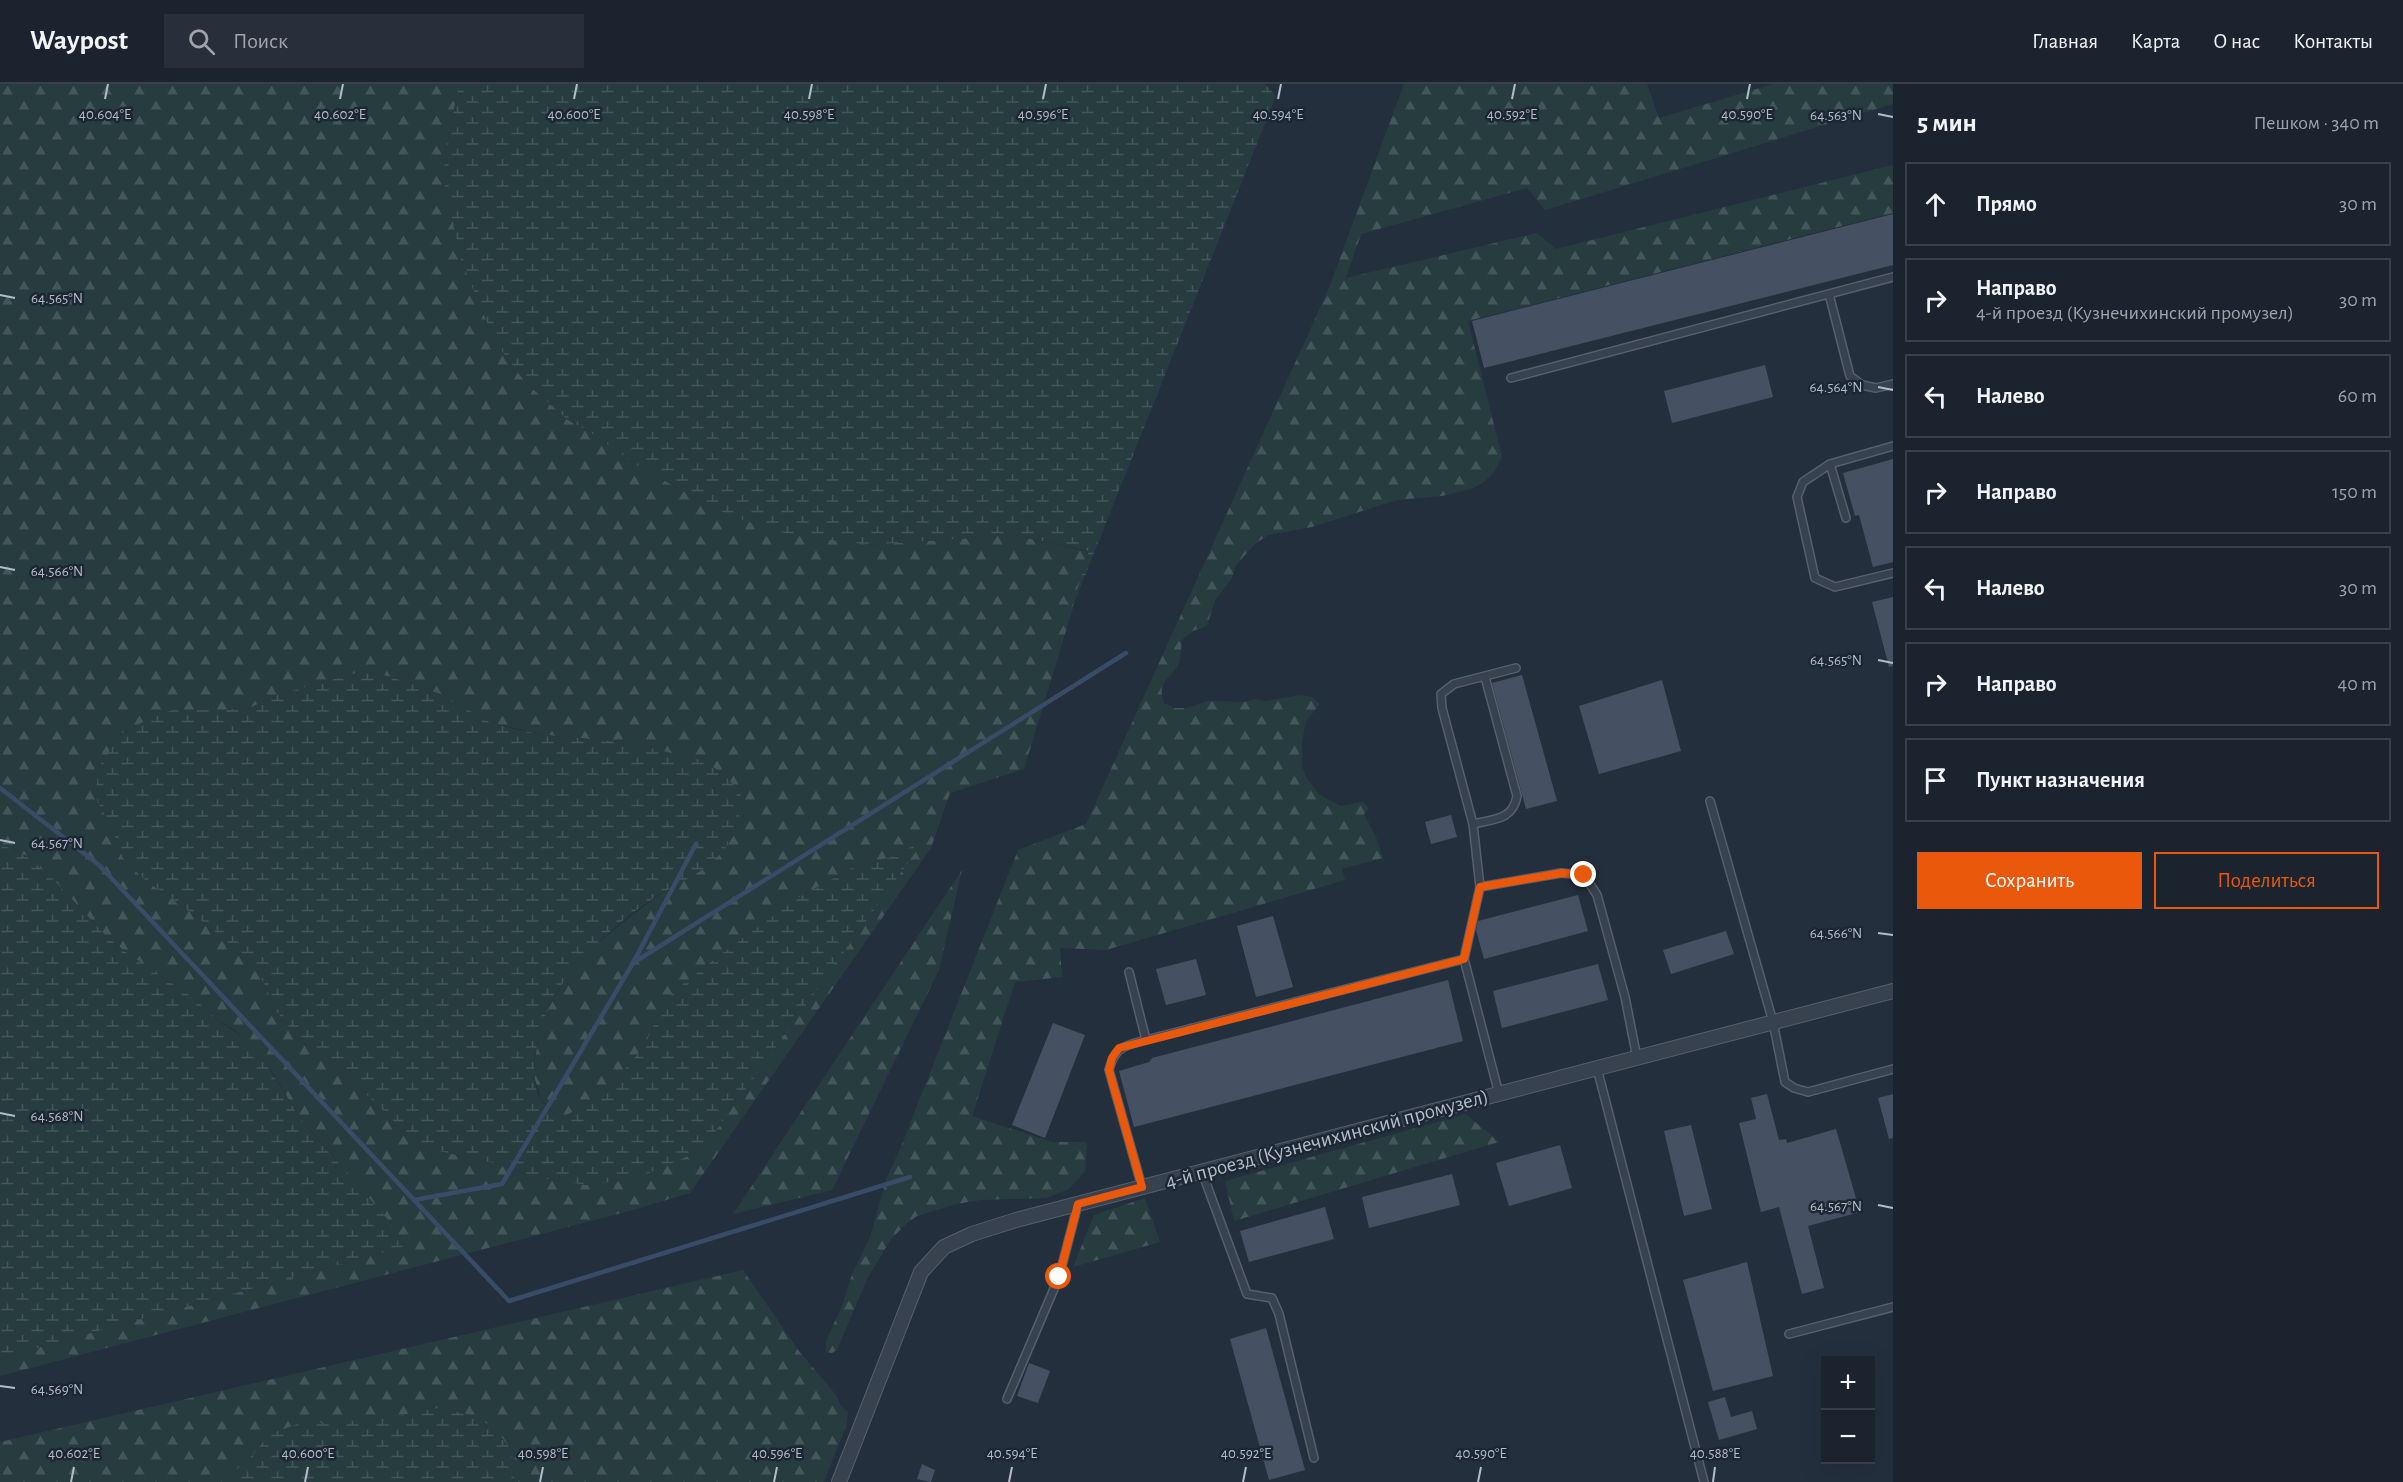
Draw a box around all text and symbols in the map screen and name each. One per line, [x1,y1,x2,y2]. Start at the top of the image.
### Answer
search box [164,14,584,68]
icon: search [185,25,218,58]
text: Waypost [30,27,128,55]
text: Поиск [233,30,288,52]
text: Главная [2032,31,2098,52]
text: Карта [2131,31,2180,52]
text: О нас [2213,31,2260,52]
text: Контакты [2293,31,2373,52]
text: 40.604°E [79,107,131,122]
text: 40.602°E [314,107,366,122]
text: 40.600°E [547,107,601,122]
text: 40.598°E [784,107,834,122]
text: 40.596°E [1018,107,1068,122]
text: 40.594°E [1253,107,1303,122]
text: 40.592°E [1487,107,1537,122]
text: 40.590°E [1721,107,1773,122]
text: 64.563°N [1810,108,1862,123]
text: 5 мин [1917,110,1977,136]
text: Пешком · 340 m [2253,113,2379,133]
icon: ahead [1919,188,1952,221]
text: Прямо [1976,193,2037,215]
text: 30 m [2339,194,2377,214]
text: Направо [1976,277,2057,299]
icon: right [1919,284,1952,317]
text: 30 m [2339,290,2377,310]
text: 64.565°N [31,291,83,306]
text: 4-й проезд (Кузнечихинский промузел) [1976,303,2294,323]
text: 64.564°N [1810,380,1862,395]
icon: left [1919,380,1952,413]
text: Налево [1976,385,2045,407]
text: 60 m [2338,386,2377,406]
icon: right [1919,476,1952,509]
text: Направо [1976,481,2057,503]
text: 150 m [2332,482,2377,502]
text: 64.566°N [31,564,83,579]
icon: left [1919,572,1952,605]
text: Налево [1976,577,2045,599]
text: 30 m [2339,578,2377,598]
text: 64.565°N [1810,653,1862,668]
icon: right [1919,668,1952,701]
text: Направо [1976,673,2057,695]
text: 40 m [2338,674,2377,694]
icon: arrive [1919,764,1952,797]
text: Пункт назначения [1976,769,2145,791]
text: 64.567°N [31,836,83,851]
button: Сохранить [1917,852,2142,909]
button: Поделиться [2154,852,2379,909]
route end [1570,861,1596,887]
text: 64.566°N [1810,926,1862,941]
street label: 4-й проезд (Кузнечихинский промузел) [1163,1086,1491,1192]
text: 64.568°N [31,1109,83,1124]
text: 64.567°N [1810,1199,1862,1214]
route start [1045,1263,1071,1289]
map controls [1821,1356,1875,1464]
button: + [1821,1356,1875,1410]
text: 64.569°N [31,1382,83,1397]
button: − [1821,1410,1875,1464]
text: 40.602°E [48,1446,100,1461]
text: 40.600°E [281,1446,335,1461]
text: 40.598°E [518,1446,568,1461]
text: 40.596°E [752,1446,802,1461]
text: 40.594°E [987,1446,1037,1461]
text: 40.592°E [1221,1446,1271,1461]
text: 40.590°E [1455,1446,1507,1461]
text: 40.588°E [1690,1446,1740,1461]

